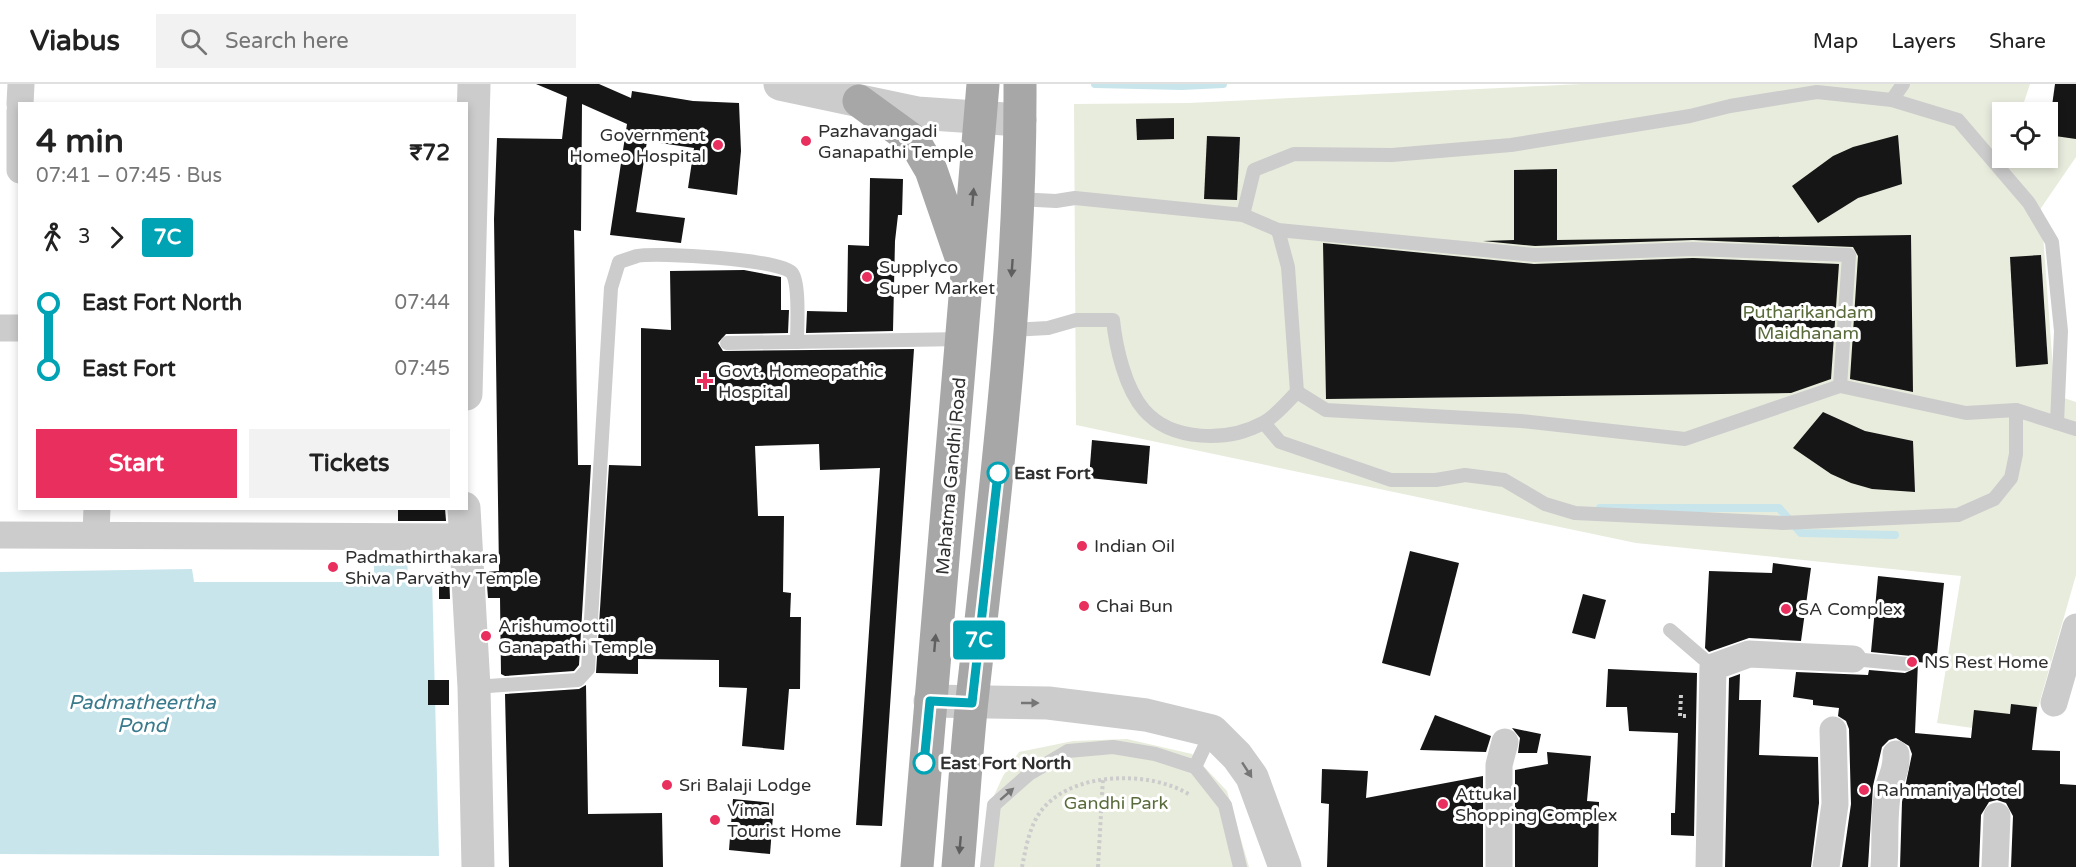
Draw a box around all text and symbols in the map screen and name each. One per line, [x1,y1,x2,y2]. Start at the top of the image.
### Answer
search box [156,14,576,68]
text: Viabus [30,24,120,58]
icon: search [177,25,210,58]
text: Search here [225,28,349,54]
text: Map [1813,29,1858,54]
text: Layers [1891,29,1956,54]
text: Share [1989,29,2046,54]
map controls [1992,102,2058,168]
button: locate [1992,102,2058,168]
place label: Pazhavangadi Ganapathi Temple [818,120,974,163]
text: 4 min [36,122,124,161]
place label: Government Homeo Hospital [569,124,706,167]
marker: Pazhavangadi Ganapathi Temple [799,134,813,148]
marker: Government Homeo Hospital [711,138,725,152]
text: ₹72 [409,140,450,166]
text: 07:41 – 07:45 · Bus [36,164,222,188]
one-way arrow [968,188,978,207]
icon: walk [36,221,69,254]
icon: forward [100,221,133,254]
text: 3 [78,225,91,249]
text: 7C [154,225,181,250]
place label: Supplyco Super Market [879,256,995,299]
one-way arrow [1008,259,1017,278]
marker: Supplyco Super Market [860,270,874,284]
text: East Fort North [82,290,242,316]
text: 07:44 [395,291,450,315]
park label: Putharikandam Maidhanam [1743,301,1873,344]
text: East Fort [82,356,176,382]
text: 07:45 [395,357,450,381]
place label: Govt. Homeopathic Hospital [718,360,884,403]
marker: Govt. Homeopathic Hospital [696,372,714,390]
street label: Mahatma Gandhi Road [931,376,971,576]
button: Start [36,429,237,498]
button: Tickets [249,429,450,498]
marker: East Fort [987,462,1009,484]
place label: East Fort [1014,462,1091,484]
place label: Indian Oil [1094,535,1175,557]
marker: Indian Oil [1075,539,1089,553]
place label: Padmathirthakara Shiva Parvathy Temple [345,546,538,589]
marker: Padmathirthakara Shiva Parvathy Temple [326,560,340,574]
place label: Chai Bun [1096,595,1173,617]
place label: SA Complex [1798,598,1903,620]
marker: Chai Bun [1077,599,1091,613]
marker: SA Complex [1779,602,1793,616]
place label: Arishumoottil Ganapathi Temple [498,615,654,658]
line badge: 7C [952,620,1006,660]
text: 7C [965,628,993,653]
marker: Arishumoottil Ganapathi Temple [479,629,493,643]
one-way arrow [930,633,940,652]
place label: NS Rest Home [1924,651,2048,673]
marker: NS Rest Home [1905,655,1919,669]
water label: Padmatheertha Pond [68,691,216,738]
one-way arrow [1021,698,1040,708]
marker: East Fort North [913,752,935,774]
place label: East Fort North [940,752,1071,774]
one-way arrow [1241,762,1252,778]
place label: Sri Balaji Lodge [679,774,811,796]
marker: Sri Balaji Lodge [660,778,674,792]
place label: Rahmaniya Hotel [1876,779,2022,801]
place label: Attukal Shopping Complex [1455,783,1617,826]
marker: Rahmaniya Hotel [1857,783,1871,797]
one-way arrow [999,788,1014,801]
park label: Gandhi Park [1064,792,1169,814]
marker: Attukal Shopping Complex [1436,797,1450,811]
place label: Vimal Tourist Home [727,799,841,842]
marker: Vimal Tourist Home [708,813,722,827]
one-way arrow [955,835,965,854]

